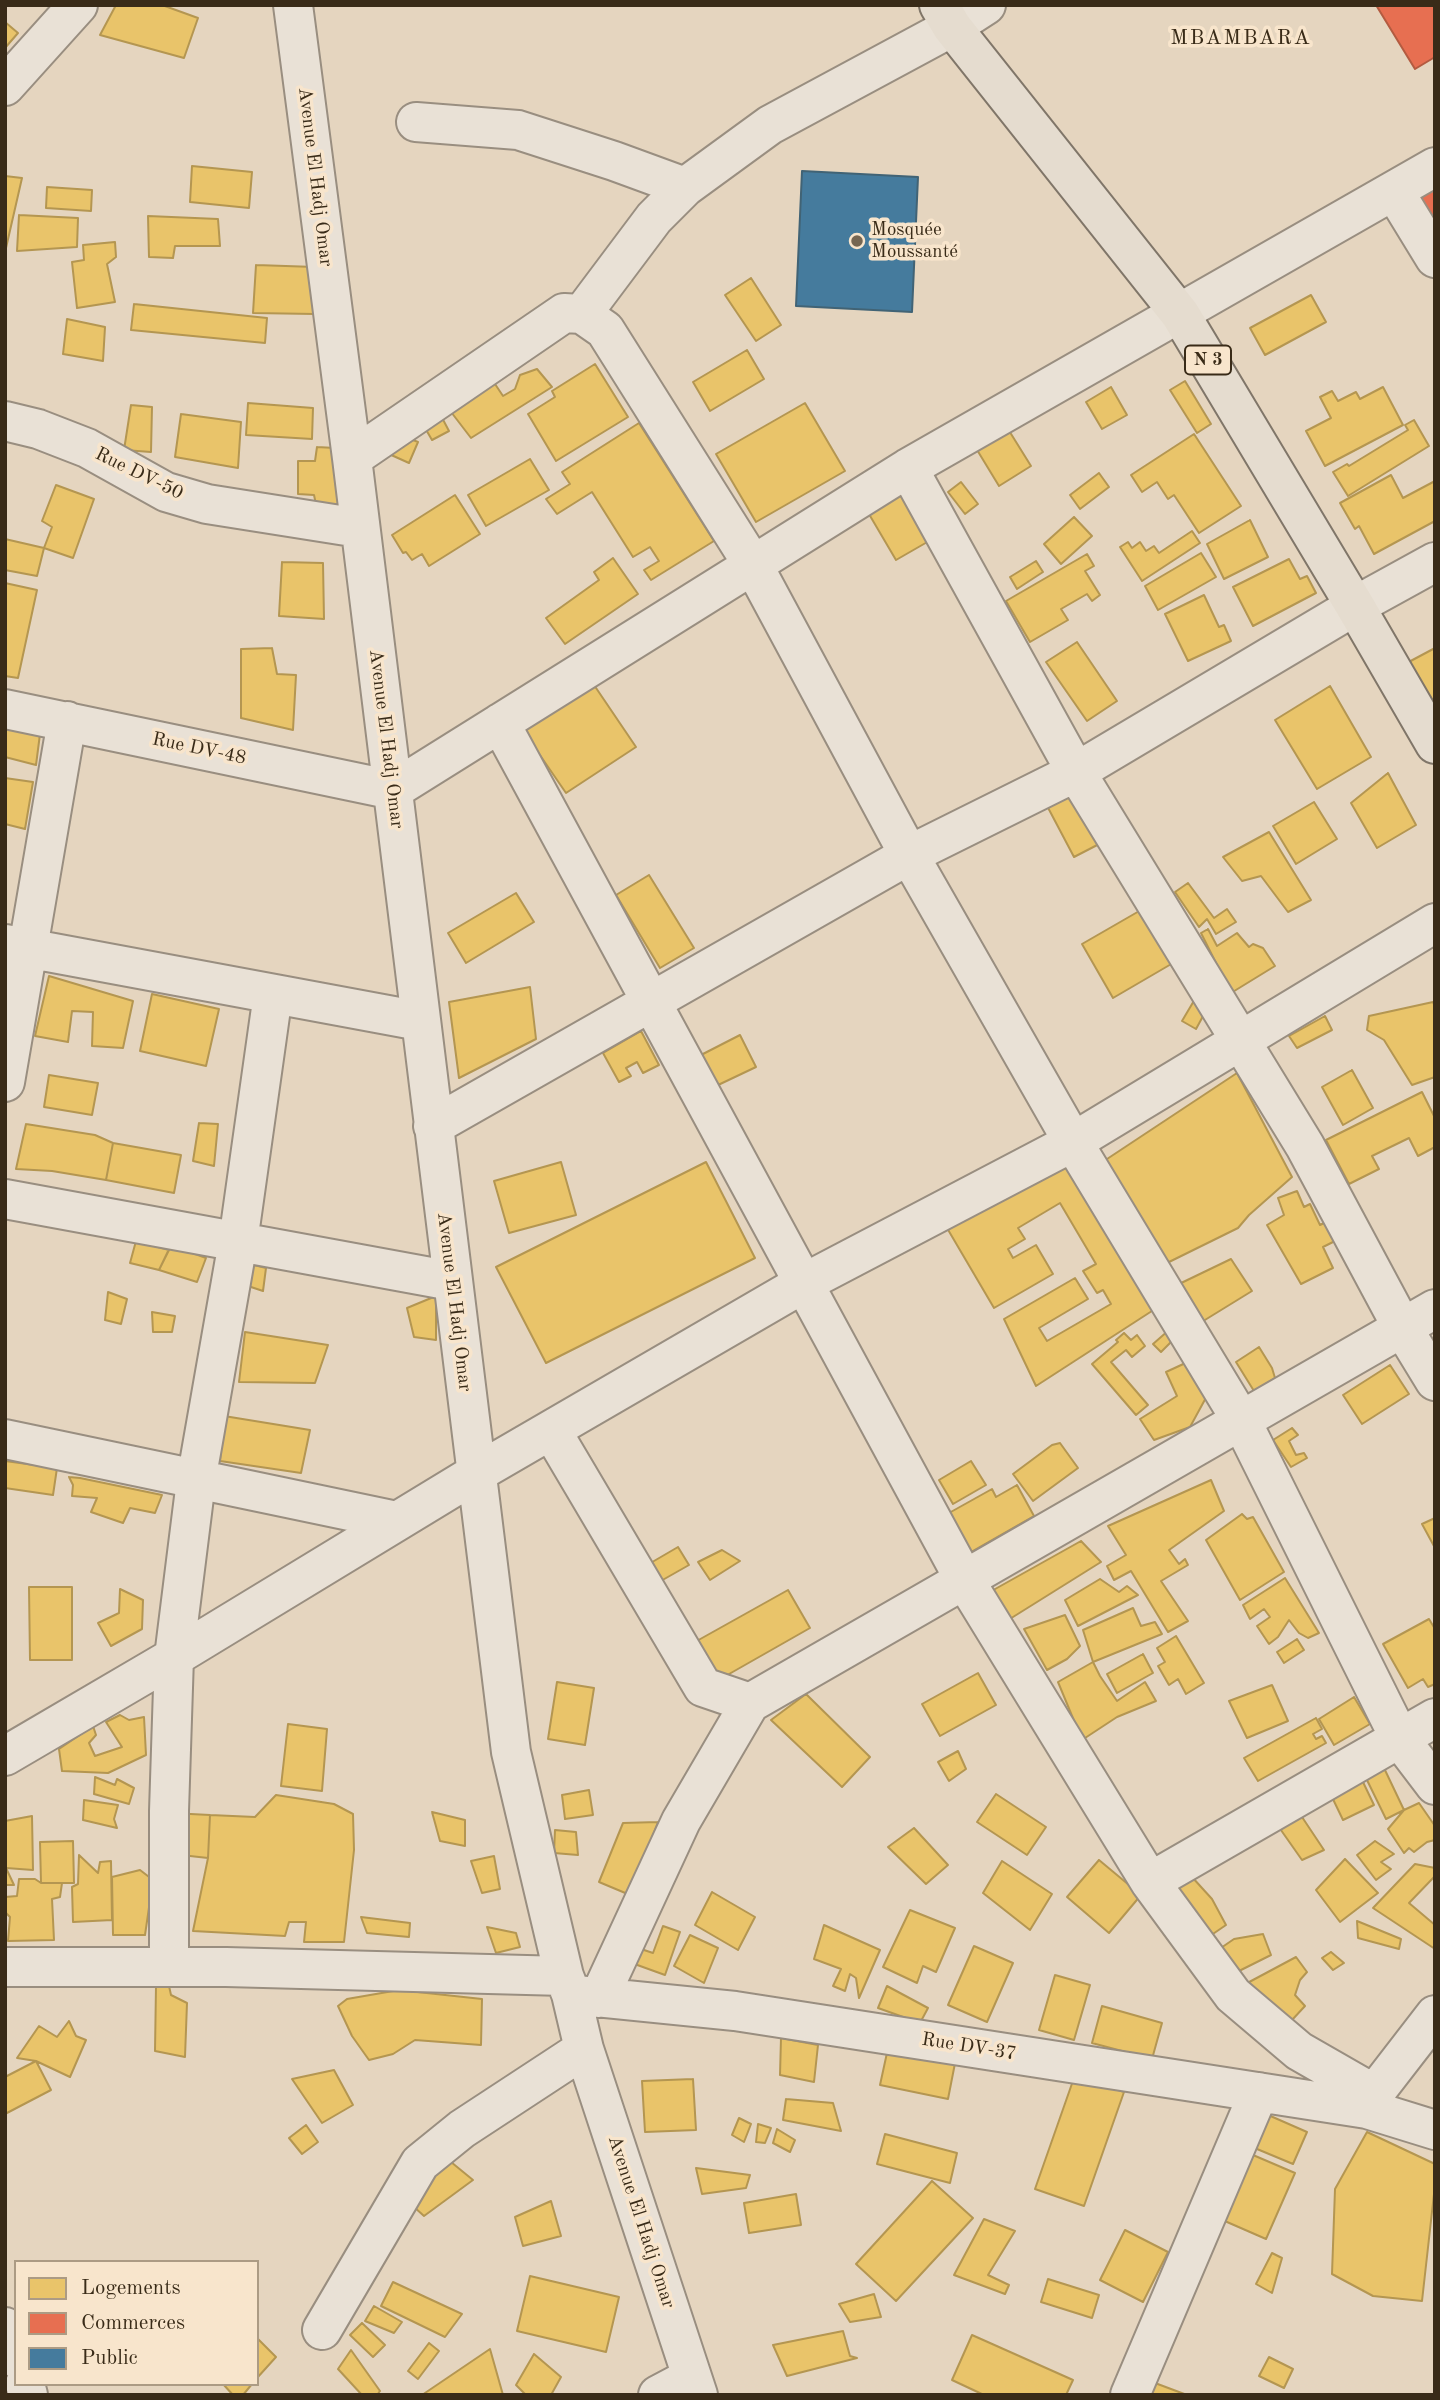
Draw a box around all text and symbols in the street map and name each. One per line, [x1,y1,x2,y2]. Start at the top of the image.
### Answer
district label: MBAMBARA [1171,25,1311,51]
street label: Avenue El Hadj Omar [293,86,337,268]
place label: Mosquée Moussanté [871,219,958,263]
marker: Mosquée Moussanté [849,233,865,249]
road number: N 3 [1185,346,1231,374]
street label: Rue DV-50 [91,443,187,505]
street label: Avenue El Hadj Omar [364,648,408,830]
street label: Rue DV-48 [150,728,248,770]
street label: Avenue El Hadj Omar [432,1211,476,1393]
street label: Rue DV-37 [920,2028,1018,2066]
street label: Avenue El Hadj Omar [602,2133,680,2311]
legend [14,2260,259,2386]
text: Logements [81,2278,181,2299]
text: Commerces [81,2313,185,2334]
text: Public [81,2348,138,2369]

